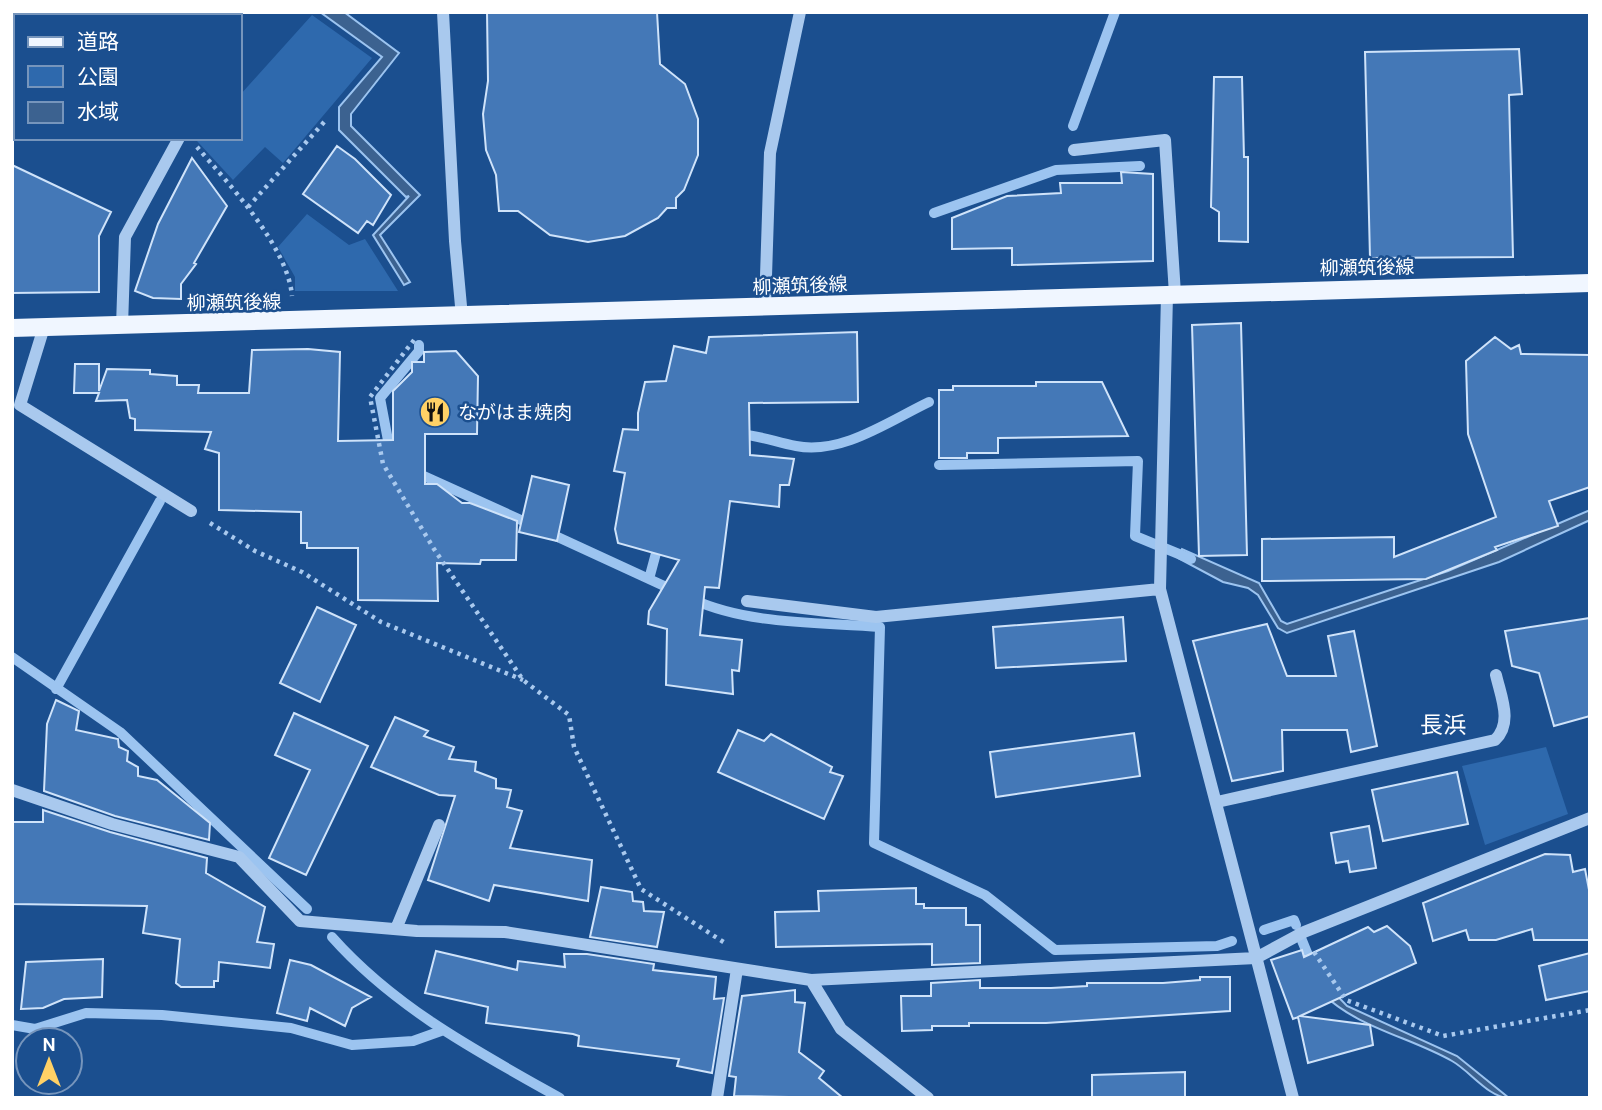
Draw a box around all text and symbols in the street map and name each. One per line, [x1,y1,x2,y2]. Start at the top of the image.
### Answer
legend [14,14,242,140]
text: 道路 [77,30,119,57]
text: 公園 [77,65,119,92]
text: 水域 [77,100,119,127]
street label: 柳瀬筑後線 [1319,256,1415,282]
street label: 柳瀬筑後線 [752,273,848,301]
street label: 柳瀬筑後線 [186,291,282,317]
restaurant icon: ながはま焼肉 [418,395,452,429]
place label: ながはま焼肉 [458,402,572,426]
district label: 長浜 [1420,713,1466,742]
north arrow [14,1026,84,1096]
text: N [42,1034,56,1058]

